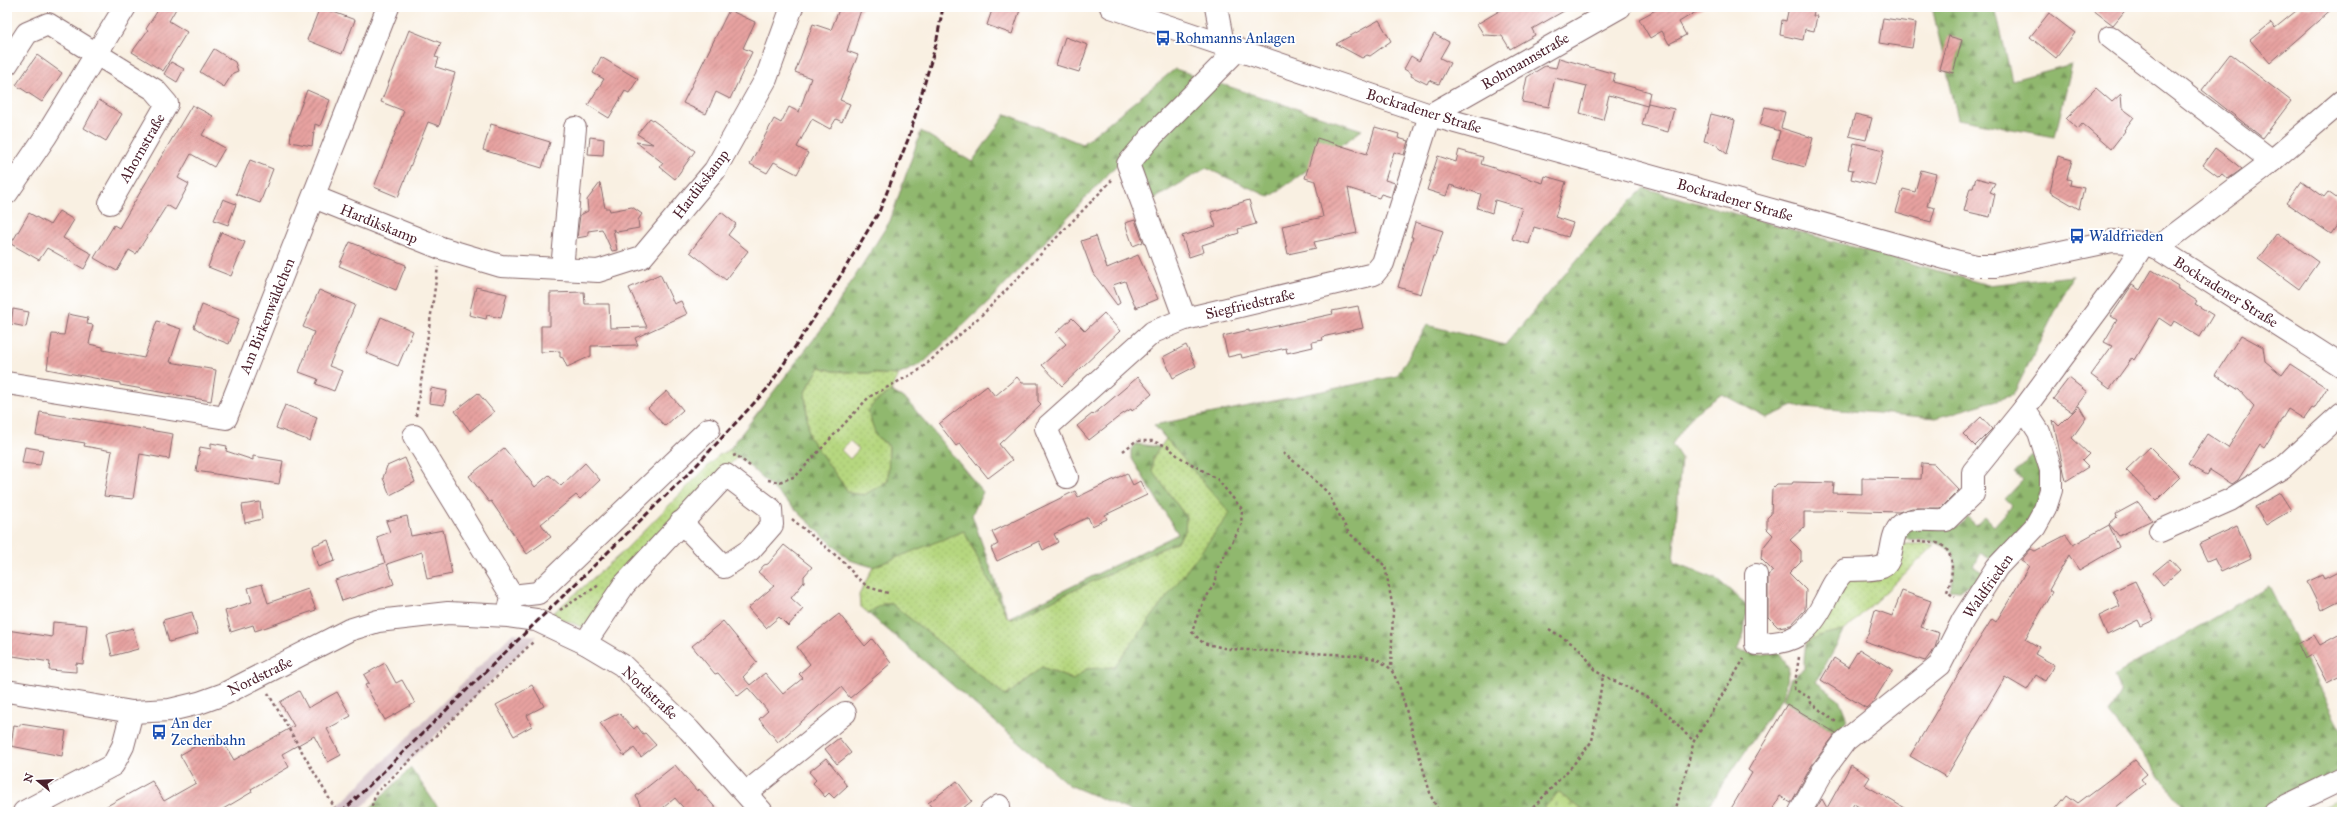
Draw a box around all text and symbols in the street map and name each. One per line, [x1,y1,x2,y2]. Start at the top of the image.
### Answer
bus stop icon: Rohmanns Anlagen [1154,29,1172,47]
place label: Rohmanns Anlagen [1175,29,1295,47]
street label: Rohmannstraße [1478,29,1572,93]
street label: Bockradener Straße [1364,85,1484,137]
street label: Ahornstraße [115,110,169,186]
street label: Hardikskamp [669,146,733,222]
street label: Bockradener Straße [1675,175,1795,225]
street label: Hardikskamp [337,200,421,248]
bus stop icon: Waldfrieden [2068,227,2086,245]
place label: Waldfrieden [2089,227,2163,245]
street label: Bockradener Straße [2170,253,2282,331]
street label: Am Birkenwäldchen [235,256,298,377]
street label: Siegfriedstraße [1204,285,1296,323]
street label: Waldfrieden [1959,550,2017,622]
street label: Nordstraße [225,653,295,699]
street label: Nordstraße [618,663,682,723]
place label: An der Zechenbahn [170,714,246,749]
bus stop icon: An der Zechenbahn [150,723,168,741]
north arrow [18,761,58,801]
text: N [21,771,37,785]

